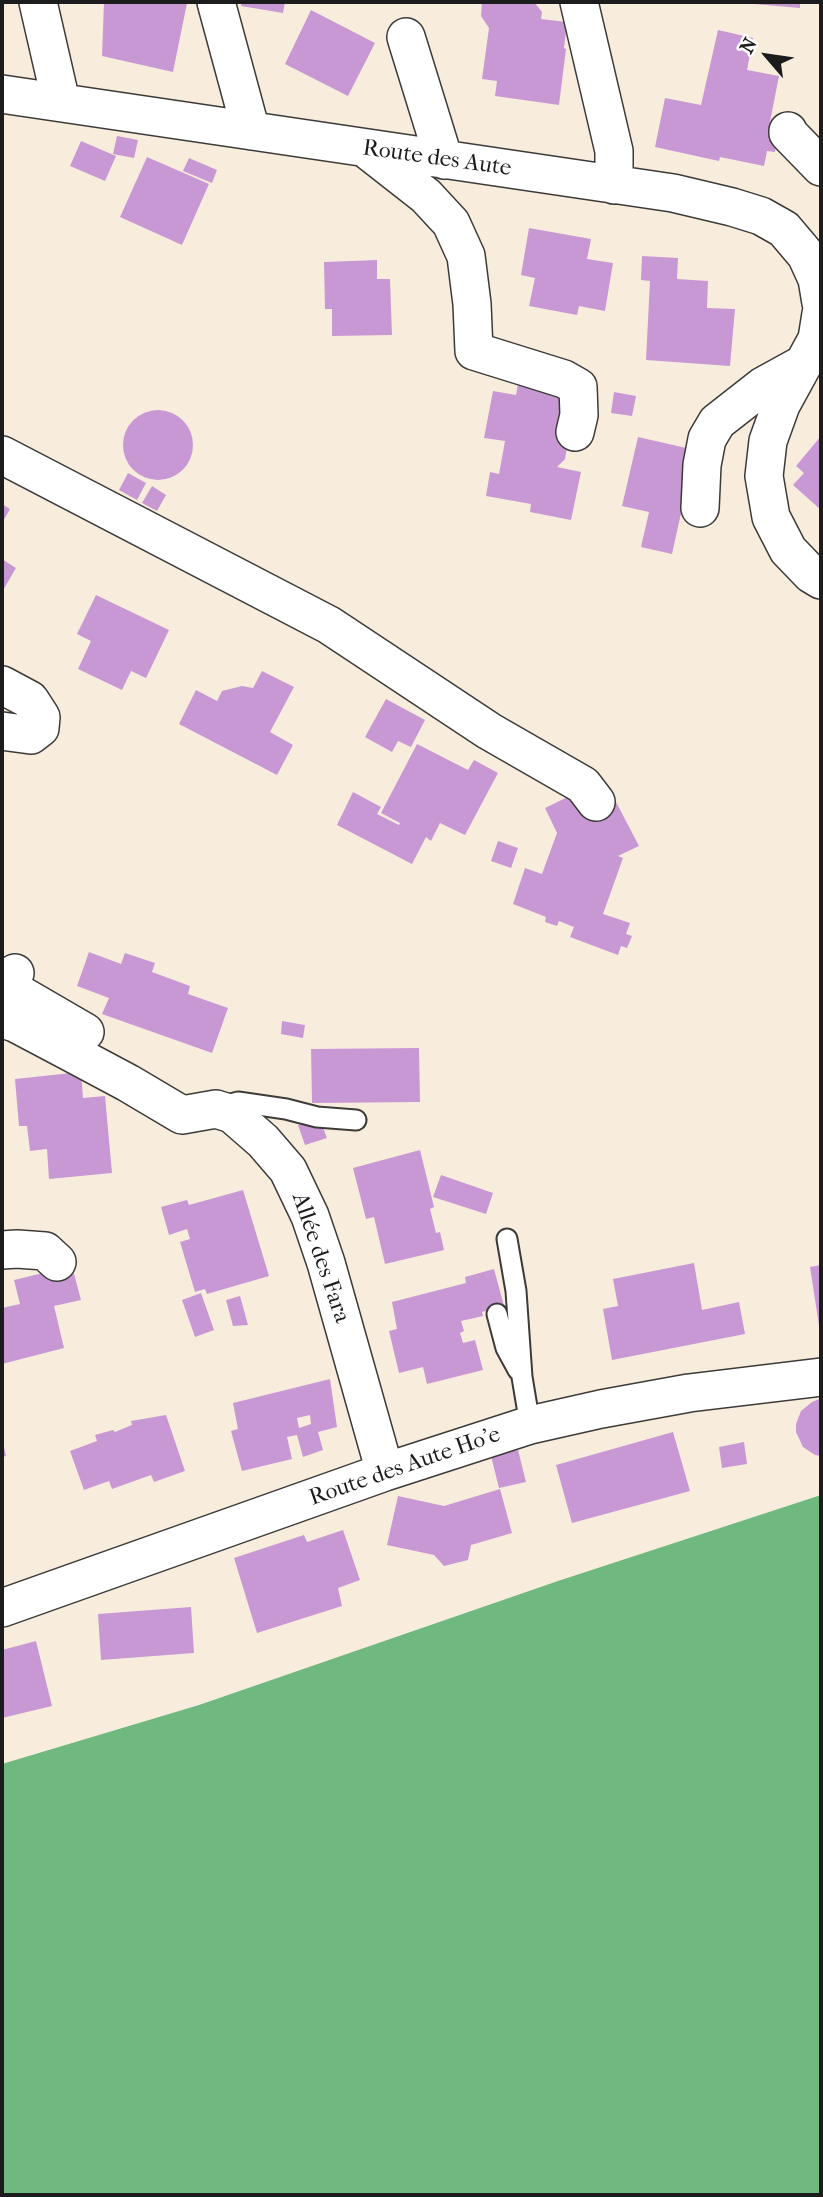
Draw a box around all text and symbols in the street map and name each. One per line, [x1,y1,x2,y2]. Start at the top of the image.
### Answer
north arrow [732,21,802,91]
text: N [736,34,762,57]
street label: Route des Aute [361,135,513,183]
street label: Allée des Fara [285,1189,355,1327]
street label: Route des Aute Ho'e [306,1421,504,1513]

